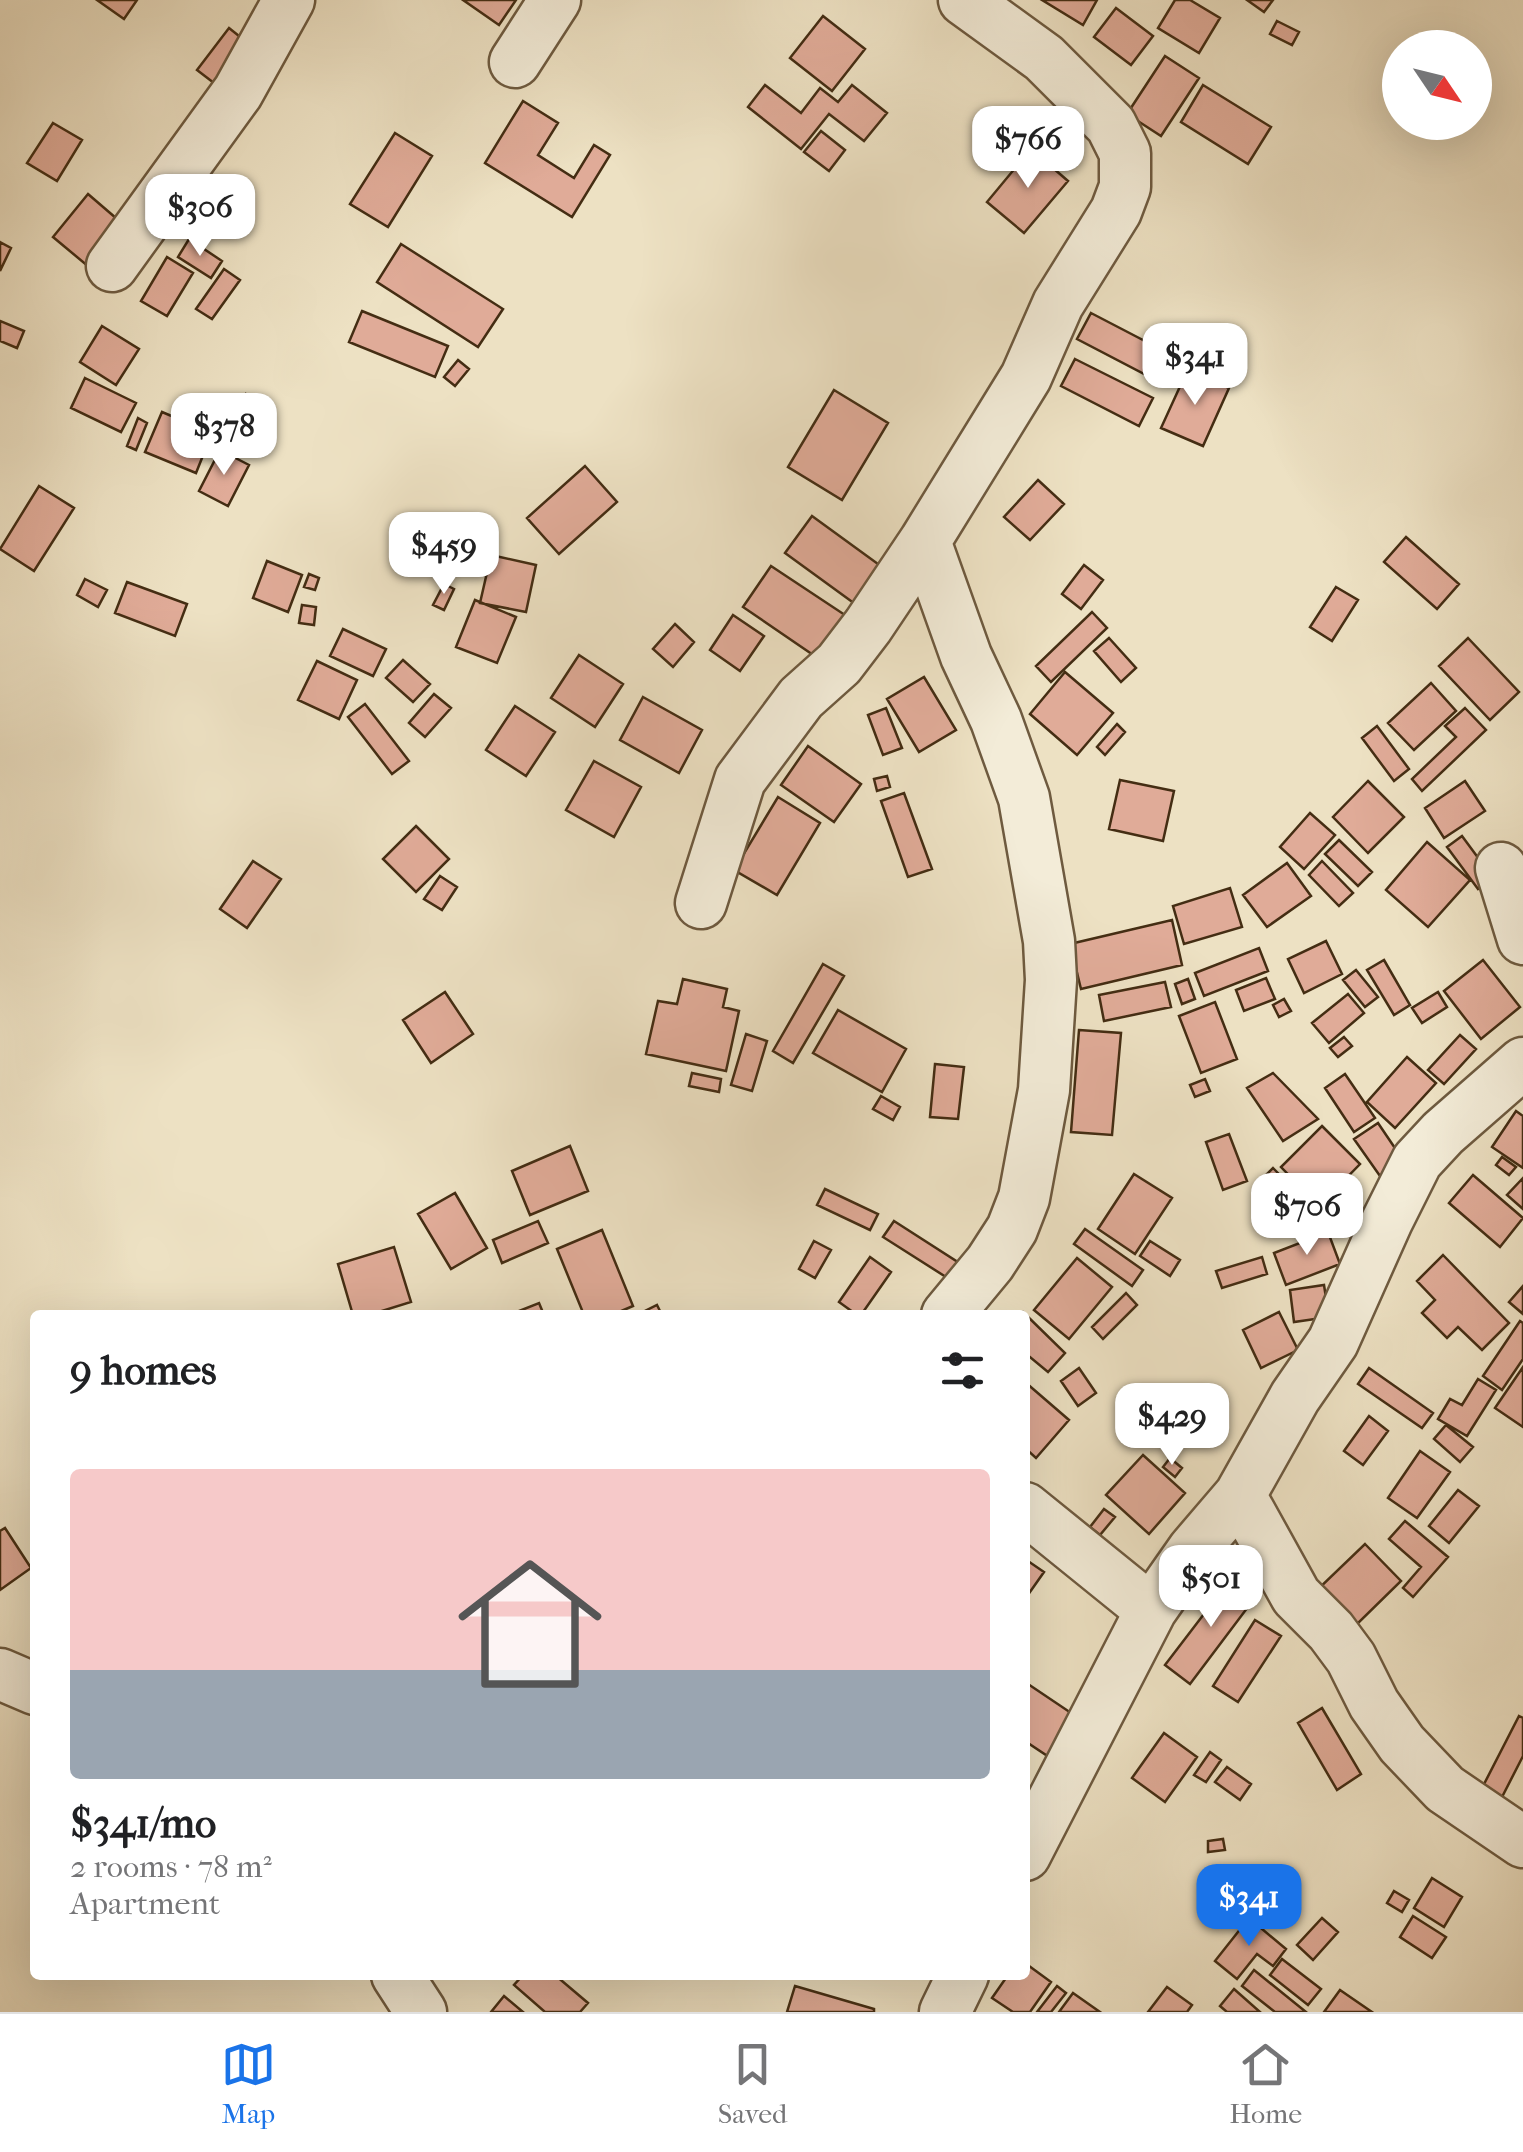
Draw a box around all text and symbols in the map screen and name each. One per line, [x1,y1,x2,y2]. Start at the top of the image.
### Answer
north arrow [1382,30,1492,140]
map controls [1382,30,1492,140]
pin: $766 [969,106,1087,191]
text: $766 [994,120,1062,157]
pin: $306 [141,174,259,259]
text: $306 [167,188,233,225]
pin: $341 [1136,323,1254,408]
text: $341 [1164,337,1226,374]
pin: $378 [165,393,283,478]
text: $378 [193,407,255,444]
pin: $459 [385,512,503,597]
text: $459 [411,526,477,563]
pin: $706 [1248,1173,1366,1258]
text: $706 [1273,1187,1341,1224]
icon: filters [935,1343,990,1398]
text: 9 homes [70,1346,217,1395]
pin: $429 [1113,1383,1231,1468]
text: $429 [1137,1397,1207,1434]
icon: home [440,1534,620,1714]
pin: $501 [1152,1545,1270,1630]
text: $501 [1181,1559,1241,1596]
text: $341/mo [70,1799,216,1848]
text: 2 rooms · 78 m² [70,1848,272,1885]
pin: $341 [1190,1864,1308,1949]
text: $341 [1218,1878,1280,1915]
text: Apartment [70,1885,220,1922]
tab: Map [221,2037,276,2130]
tab: Saved [718,2037,787,2130]
tab: Home [1229,2037,1302,2130]

